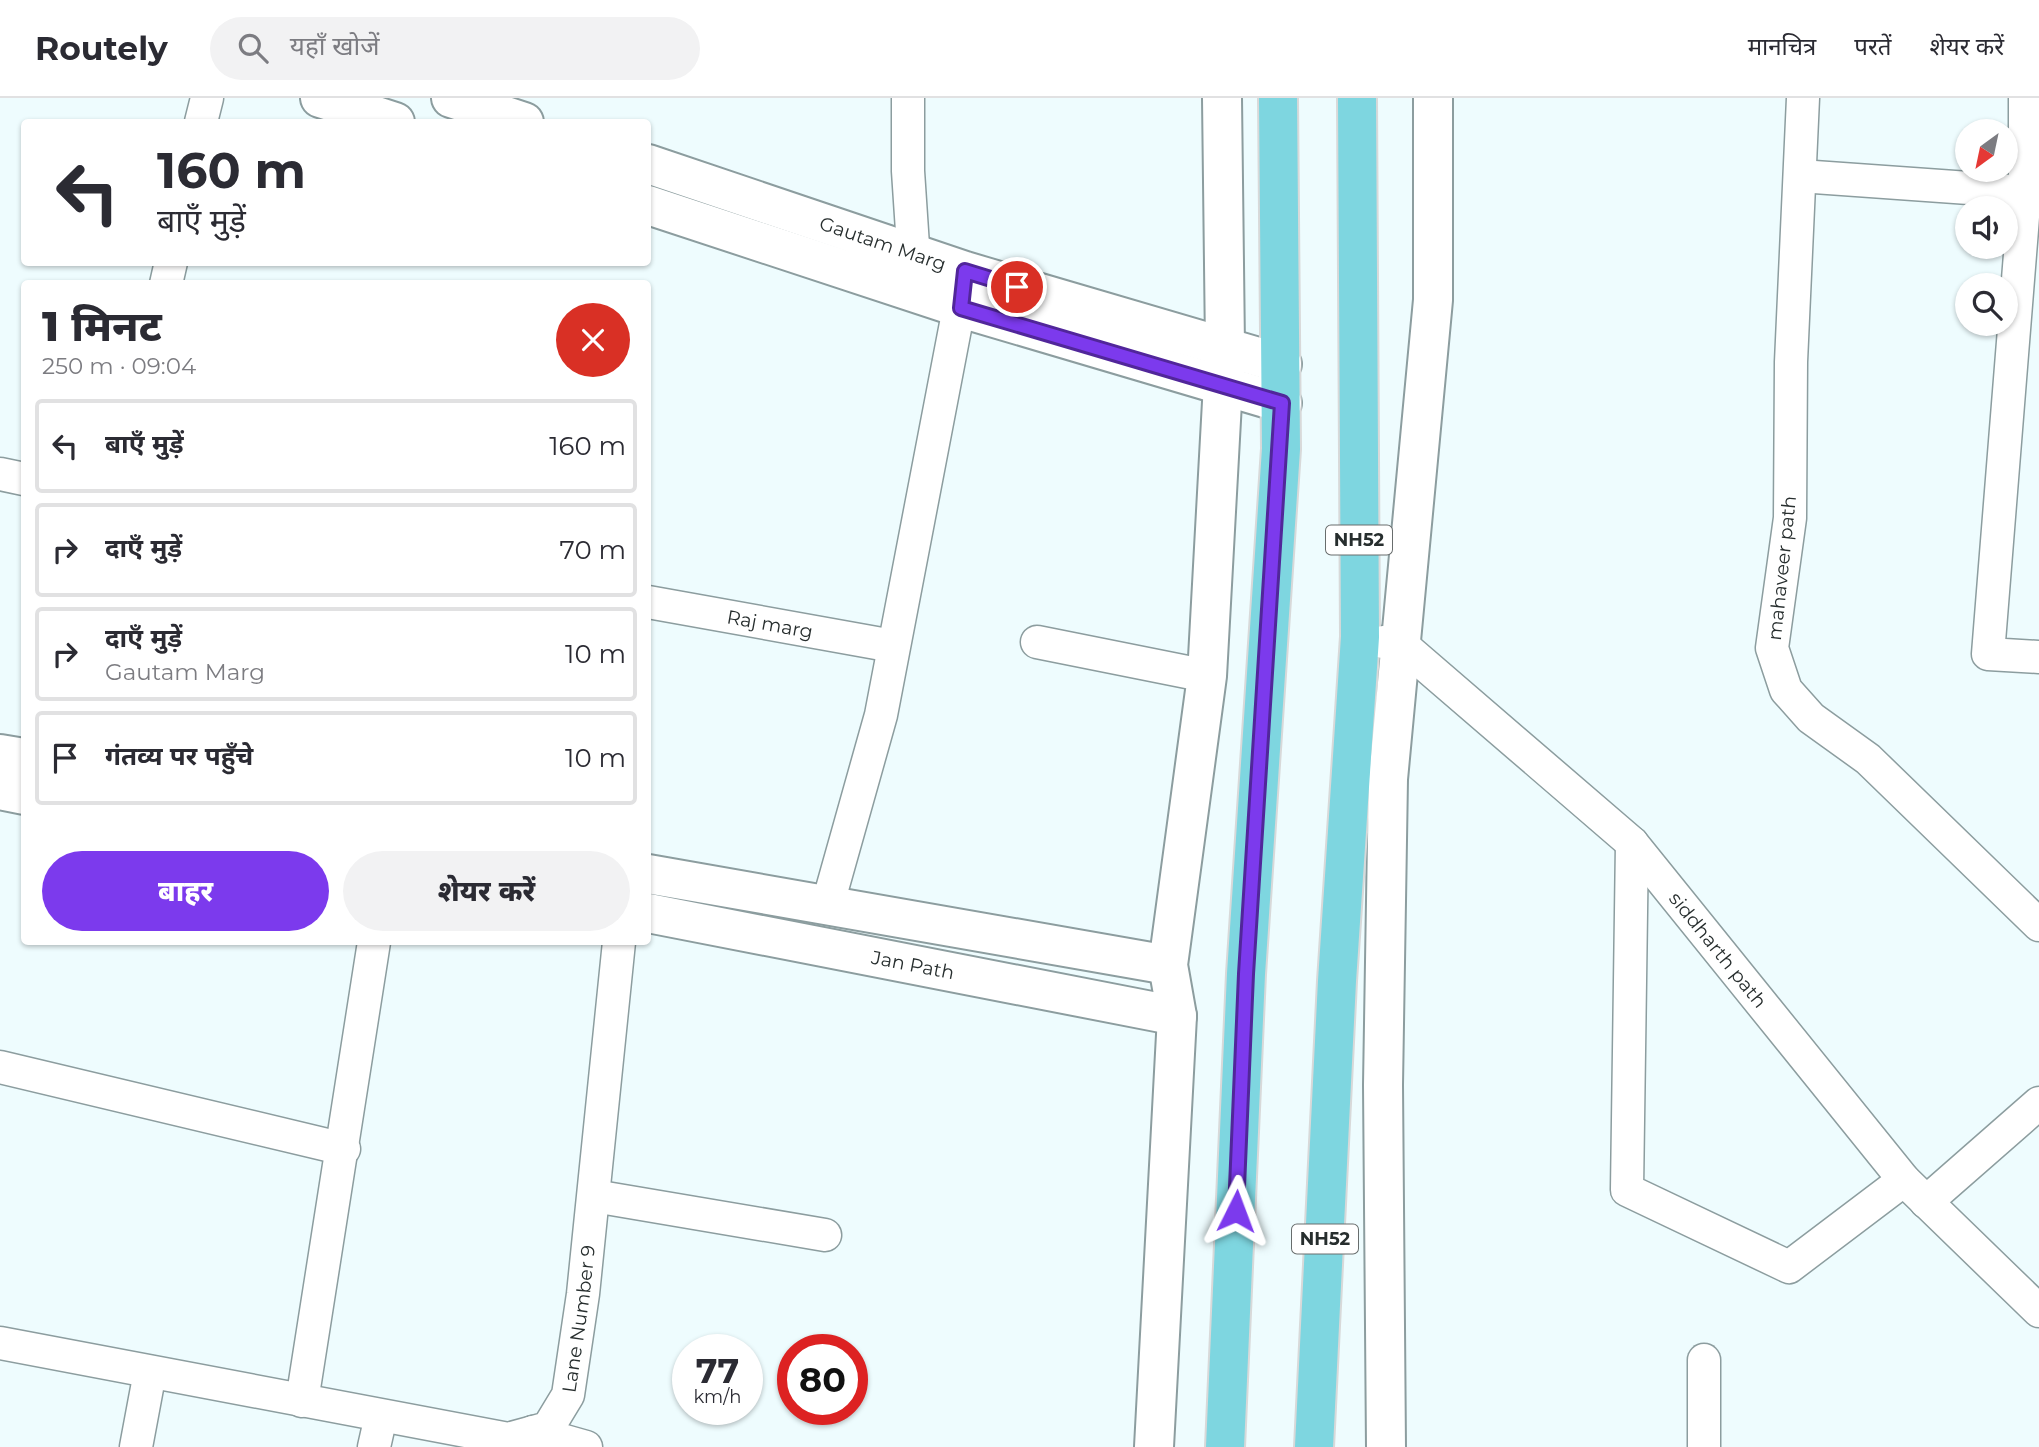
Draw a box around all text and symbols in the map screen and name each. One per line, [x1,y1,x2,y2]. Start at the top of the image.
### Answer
search box [210,17,700,80]
text: Routely [35,28,168,68]
icon: search [234,29,272,67]
text: यहाँ खोजें [290,30,380,62]
text: मानचित्र [1748,32,1816,61]
text: परतें [1854,32,1891,61]
text: शेयर करें [1929,32,2004,61]
north arrow [1955,119,2018,182]
map controls [1955,119,2018,336]
text: 160 m [157,141,306,200]
icon: left [42,147,133,238]
button: sound [1955,196,2018,259]
text: बाएँ मुड़ें [157,201,246,240]
street label: Gautam Marg [817,211,949,275]
pin [987,257,1047,317]
icon: arrive [998,268,1036,306]
button: search [1955,273,2018,336]
text: 1 मिनट [42,300,162,352]
button: close [556,303,630,377]
text: 250 m · 09:04 [42,352,196,380]
icon: left [46,427,84,465]
text: बाएँ मुड़ें [105,428,184,460]
text: 160 m [549,430,626,462]
street label: mahaveer path [1763,495,1801,641]
road number: NH52 [1326,526,1392,555]
icon: right [46,531,84,569]
text: दाएँ मुड़ें [105,532,182,564]
text: 70 m [560,534,626,566]
street label: Raj marg [725,605,815,643]
text: दाएँ मुड़ें [105,622,182,654]
icon: right [46,635,84,673]
text: 10 m [565,638,626,670]
text: Gautam Marg [105,658,265,686]
icon: arrive [46,739,84,777]
text: गंतव्य पर पहुँचे [105,740,253,772]
text: 10 m [565,742,626,774]
button: बाहर [42,851,329,931]
button: शेयर करें [343,851,630,931]
street label: siddharth path [1665,887,1772,1012]
street label: Jan Path [869,945,956,984]
position arrow [1199,1174,1273,1248]
road number: NH52 [1292,1224,1358,1254]
street label: Lane Number 9 [557,1244,599,1394]
speed limit sign: 80 [777,1334,868,1425]
text: 77 [696,1349,739,1392]
text: km/h [693,1386,742,1408]

